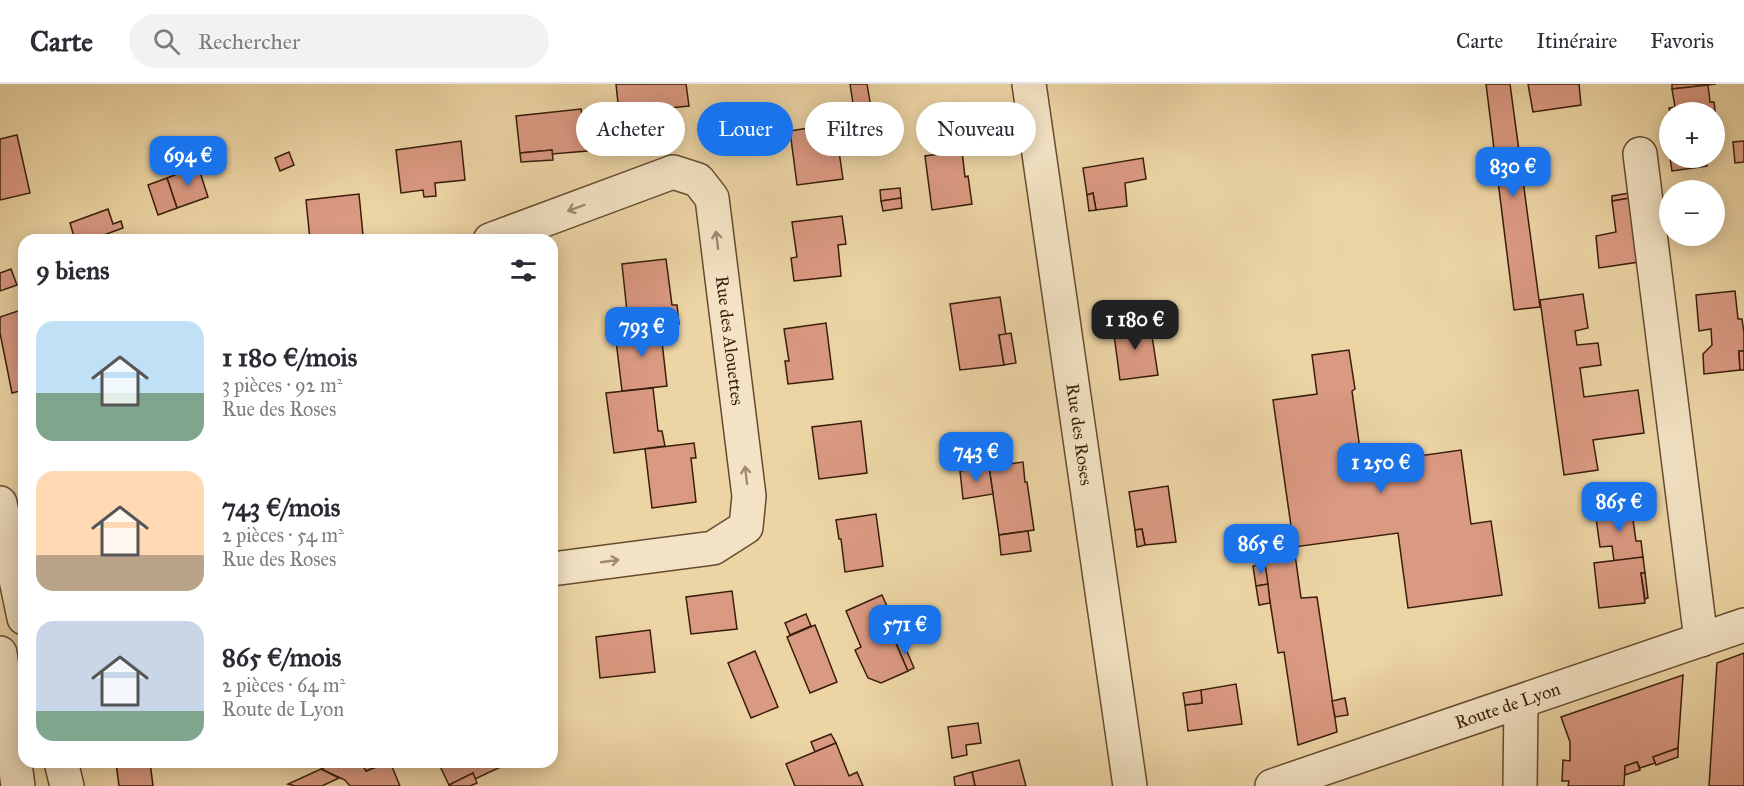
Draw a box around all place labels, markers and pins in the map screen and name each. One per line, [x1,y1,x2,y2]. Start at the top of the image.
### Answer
pin: 694 € [146,136,230,187]
pin: 830 € [1471,147,1555,198]
pin: 1 180 € [1080,300,1190,351]
pin: 793 € [600,307,684,358]
pin: 743 € [934,432,1018,483]
pin: 1 250 € [1326,443,1436,494]
pin: 865 € [1577,482,1661,533]
pin: 865 € [1219,524,1303,575]
pin: 571 € [863,605,947,656]

